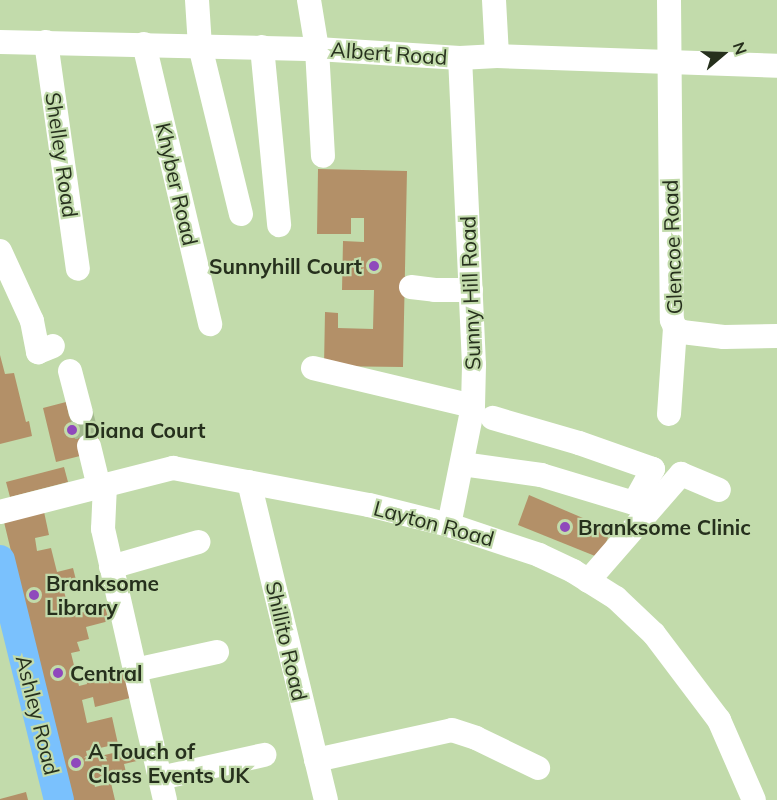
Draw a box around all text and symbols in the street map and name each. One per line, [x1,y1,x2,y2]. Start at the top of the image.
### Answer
north arrow [693,24,753,84]
street label: Albert Road [330,36,448,70]
text: N [729,39,751,57]
street label: Shelley Road [41,91,83,219]
street label: Khyber Road [151,120,203,248]
street label: Glencoe Road [657,179,687,315]
street label: Sunny Hill Road [455,215,485,371]
place label: Sunnyhill Court [209,253,362,279]
marker: Sunnyhill Court [367,259,381,273]
place label: Diana Court [84,417,205,443]
marker: Diana Court [65,423,79,437]
street label: Layton Road [371,495,497,551]
place label: Branksome Clinic [578,514,751,540]
marker: Branksome Clinic [556,518,574,536]
place label: Branksome Library [46,570,159,620]
street label: Shillito Road [261,579,313,703]
marker: Branksome Library [27,588,41,602]
street label: Ashley Road [11,653,65,777]
place label: Central [70,660,142,686]
marker: Central [51,666,65,680]
place label: A Touch of Class Events UK [88,738,249,788]
marker: A Touch of Class Events UK [69,756,83,770]

